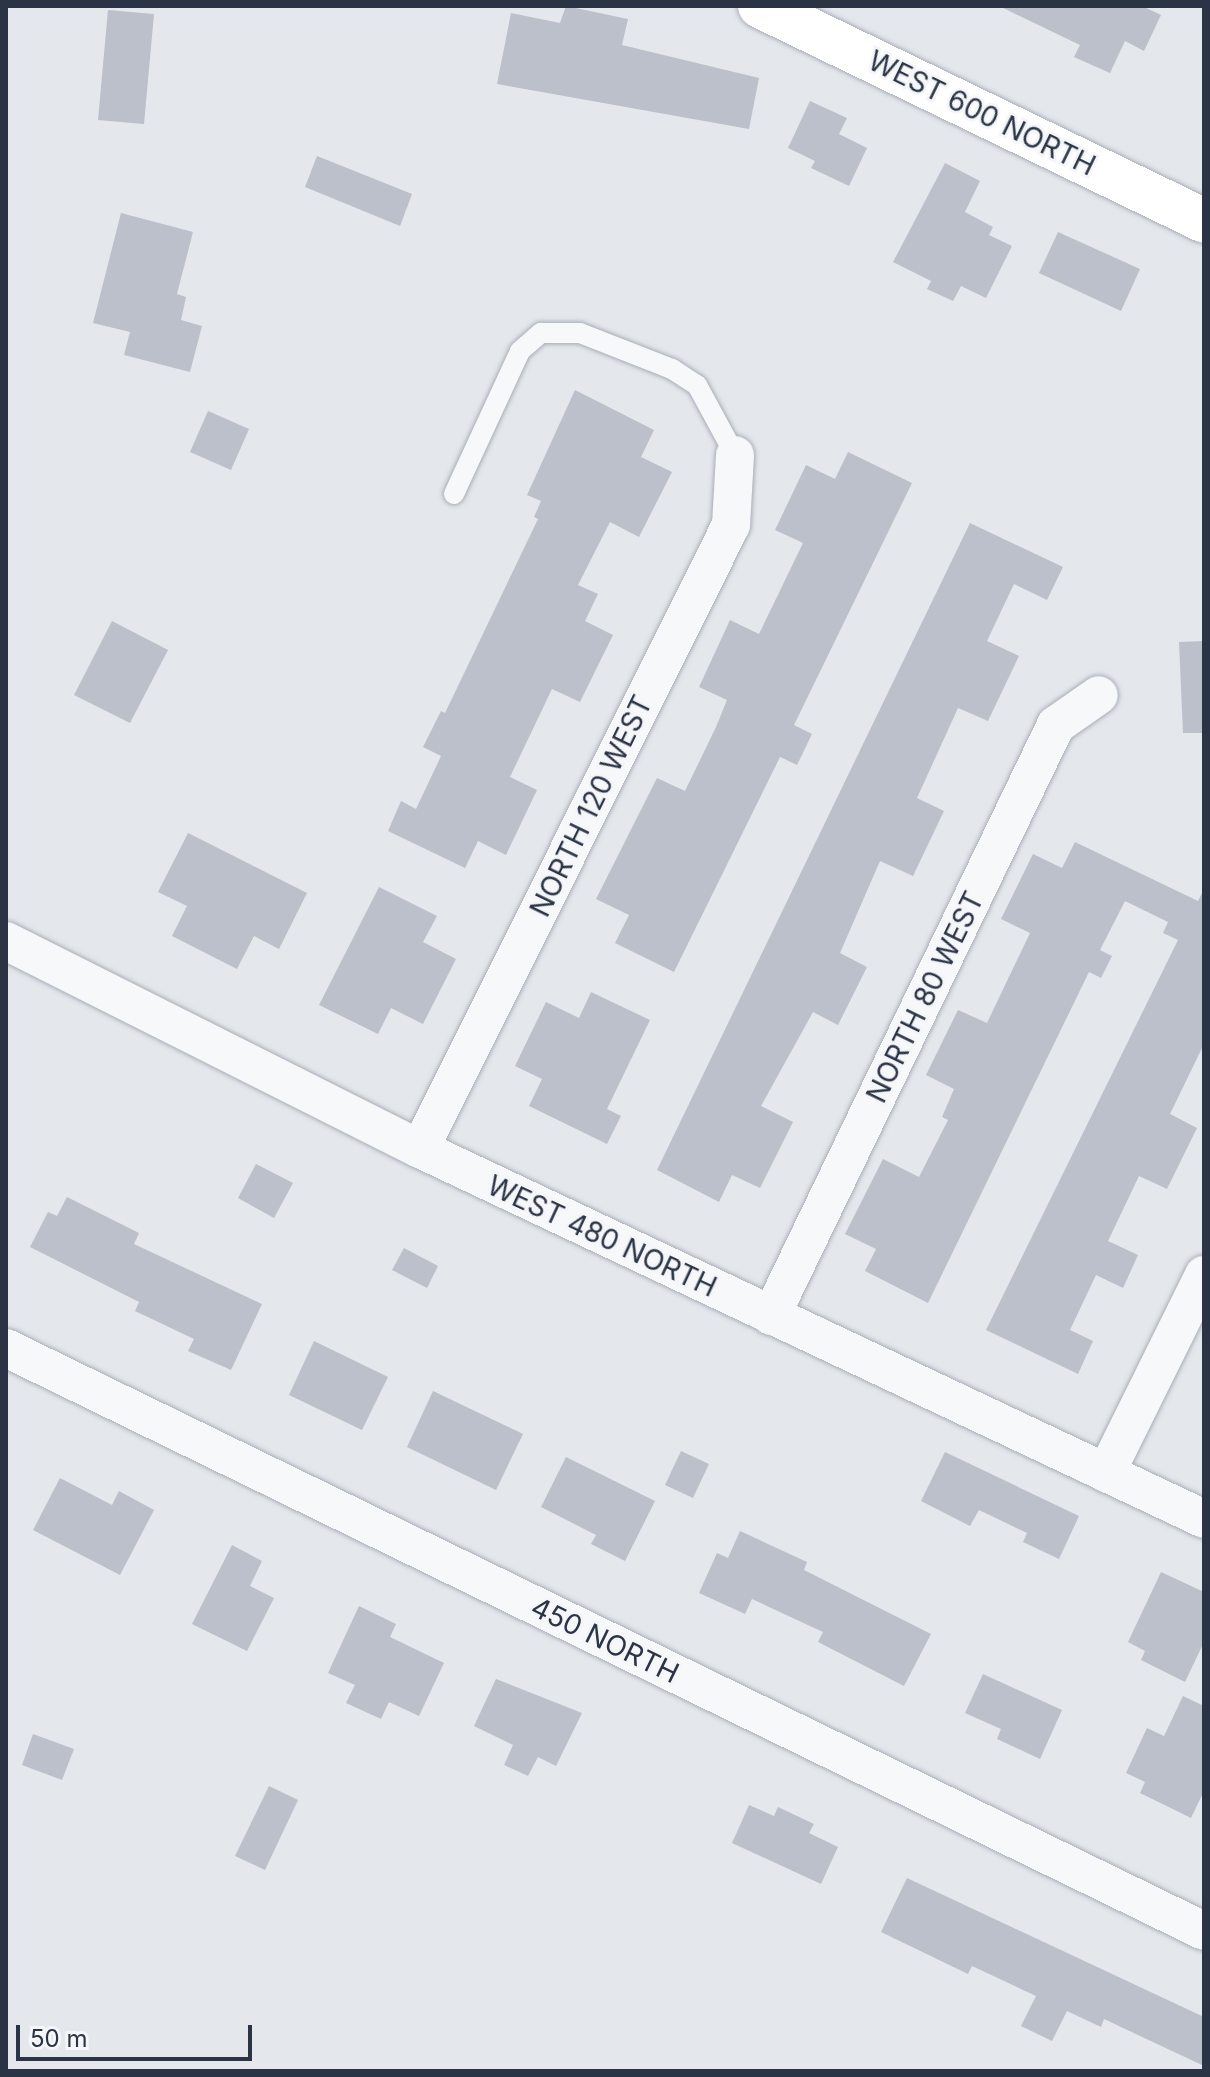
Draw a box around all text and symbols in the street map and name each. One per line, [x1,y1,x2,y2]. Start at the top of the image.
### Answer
street label: WEST 600 NORTH [863,43,1101,183]
street label: NORTH 120 WEST [523,690,659,922]
street label: NORTH 80 WEST [859,886,991,1108]
street label: WEST 480 NORTH [482,1168,722,1304]
street label: 450 NORTH [526,1590,684,1690]
scale bar [20,2009,256,2059]
text: 50 m [30,2024,88,2053]

